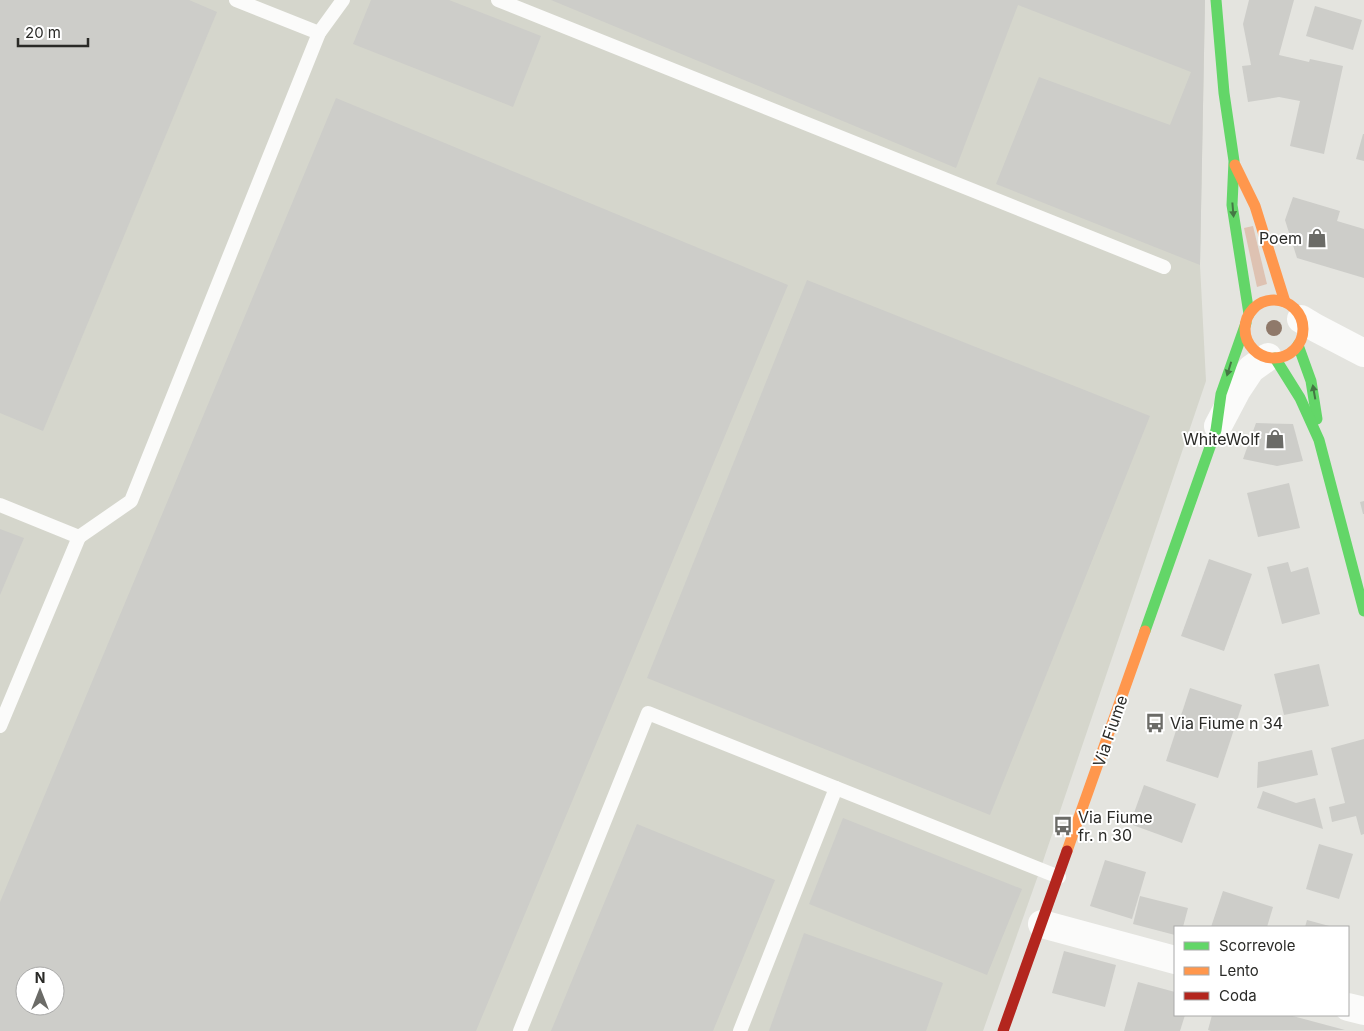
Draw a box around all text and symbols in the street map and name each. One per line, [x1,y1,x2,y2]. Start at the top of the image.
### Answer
scale bar [18,15,88,47]
text: 20 m [25,23,61,42]
one-way arrow [1229,202,1237,218]
shop icon: Poem [1306,227,1328,249]
place label: Poem [1259,228,1302,248]
one-way arrow [1224,361,1232,376]
one-way arrow [1310,383,1318,399]
shop icon: WhiteWolf [1264,428,1286,450]
place label: WhiteWolf [1183,429,1260,449]
street label: Via Fiume [1088,693,1132,769]
bus stop icon: Via Fiume n 34 [1144,712,1166,734]
place label: Via Fiume n 34 [1170,713,1283,733]
place label: Via Fiume fr. n 30 [1078,807,1153,845]
bus stop icon: Via Fiume fr. n 30 [1052,815,1074,837]
legend [1174,926,1349,1016]
text: Scorrevole [1219,936,1295,955]
text: Lento [1219,961,1259,980]
north arrow [15,966,65,1016]
text: N [35,969,45,986]
text: Coda [1219,986,1257,1005]

